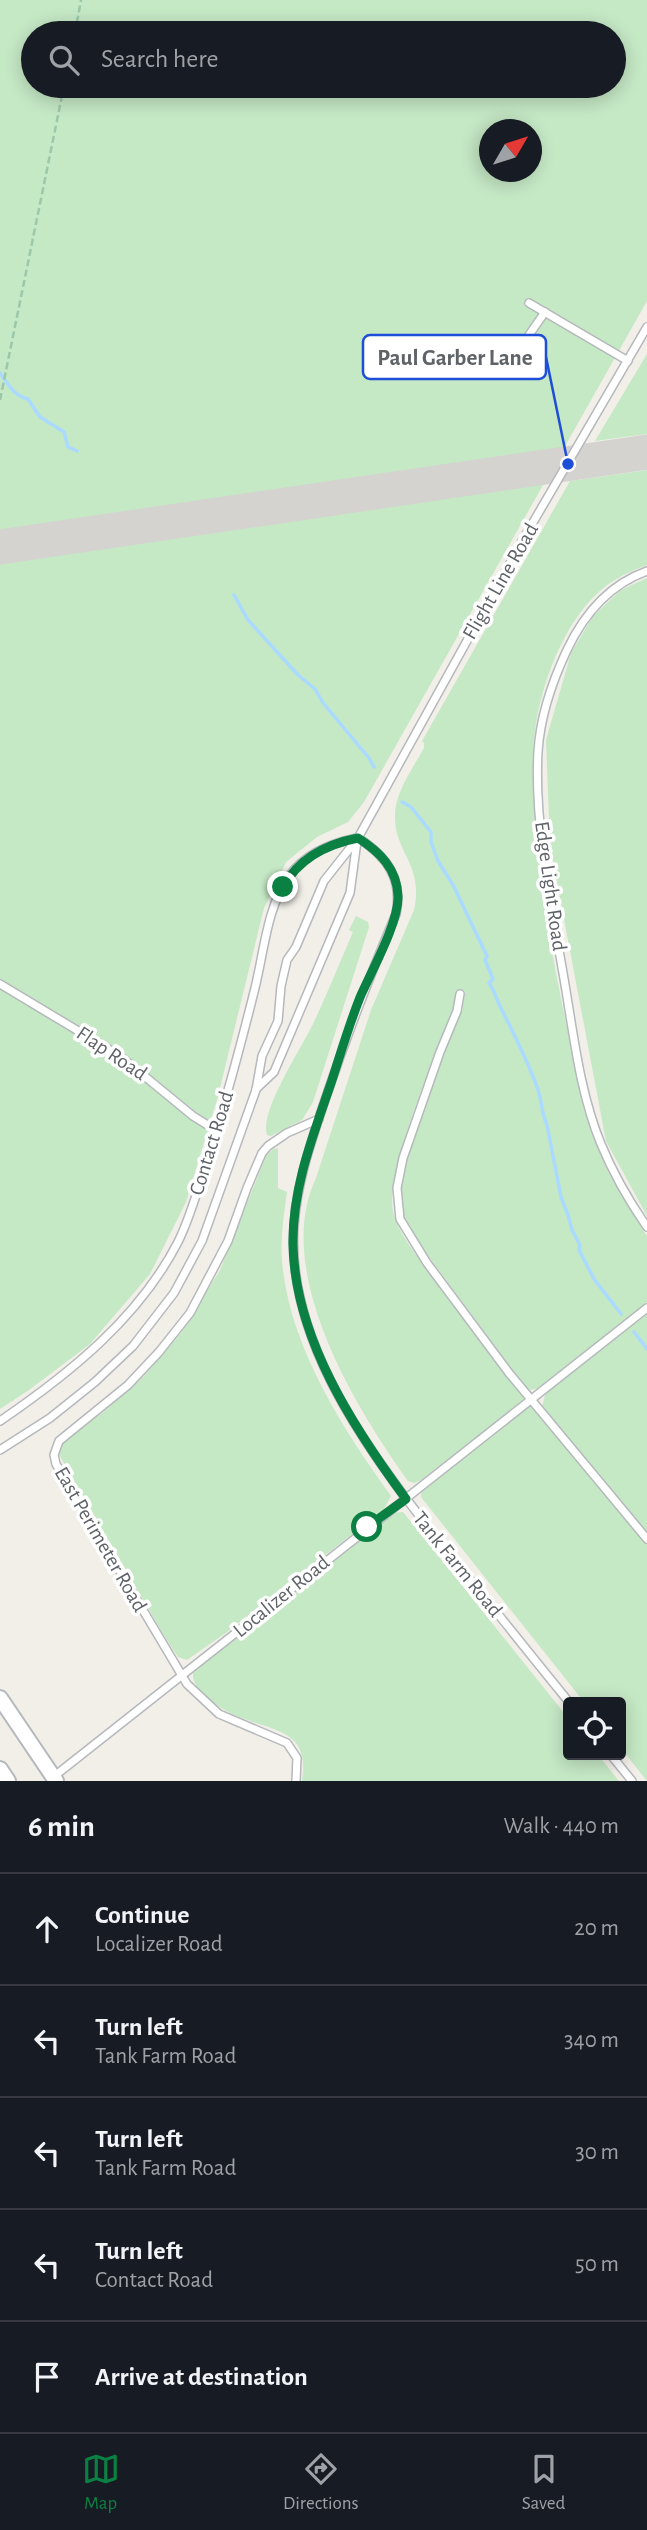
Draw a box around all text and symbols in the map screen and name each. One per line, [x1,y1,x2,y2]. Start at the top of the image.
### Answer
search box [21,21,626,98]
icon: search [45,41,83,79]
text: Search here [101,46,219,72]
north arrow [479,119,542,182]
callout: Paul Garber Lane [363,335,546,379]
text: Paul Garber Lane [377,347,533,370]
street label: Flight Line Road [459,520,542,643]
street label: Edge Light Road [531,820,570,952]
route end [267,871,298,902]
street label: Flap Road [73,1022,151,1085]
street label: Contact Road [186,1088,237,1198]
street label: East Perimeter Road [51,1463,151,1615]
street label: Tank Farm Road [409,1508,506,1621]
route start [351,1511,382,1542]
street label: Localizer Road [229,1551,333,1641]
map controls [563,1697,626,1760]
button: locate [563,1697,626,1760]
text: 6 min [28,1812,95,1842]
text: Walk · 440 m [504,1815,619,1838]
text: Continue [95,1902,190,1928]
icon: ahead [28,1910,66,1948]
text: 20 m [574,1917,619,1940]
text: Localizer Road [95,1933,223,1956]
text: Turn left [95,2014,183,2040]
icon: left [28,2022,66,2060]
text: 340 m [564,2029,619,2052]
text: Tank Farm Road [95,2045,236,2068]
text: Turn left [95,2126,183,2152]
icon: left [28,2134,66,2172]
text: 30 m [575,2141,619,2164]
text: Tank Farm Road [95,2157,236,2180]
text: Turn left [95,2238,183,2264]
icon: left [28,2246,66,2284]
text: 50 m [575,2253,619,2276]
text: Contact Road [95,2269,213,2292]
icon: arrive [28,2358,66,2396]
text: Arrive at destination [95,2364,308,2390]
tab: Map [82,2450,120,2515]
tab: Directions [283,2450,359,2515]
tab: Saved [522,2450,565,2515]

